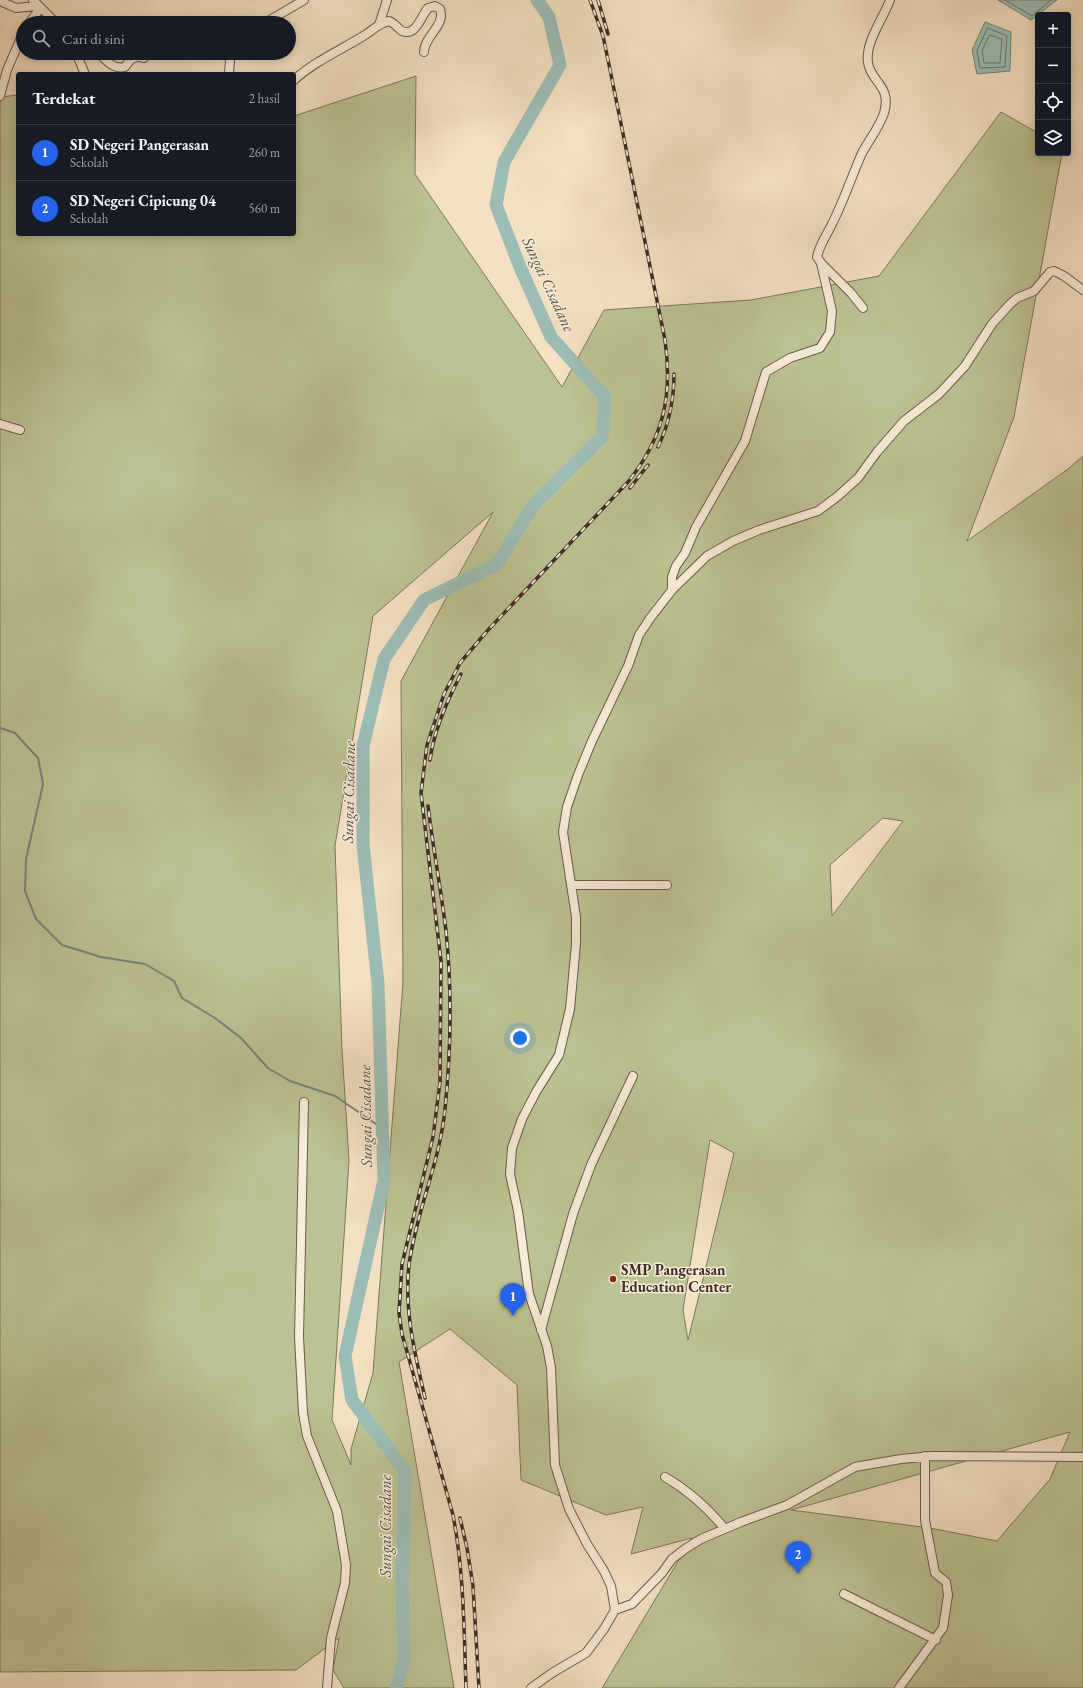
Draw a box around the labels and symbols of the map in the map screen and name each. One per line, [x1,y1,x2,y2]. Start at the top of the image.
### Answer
water label: Sungai Cisadane [517,232,580,336]
water label: Sungai Cisadane [337,740,360,844]
your location [510,1028,530,1048]
water label: Sungai Cisadane [354,1064,377,1168]
place label: SMP Pangerasan Education Center [621,1260,732,1296]
marker: SMP Pangerasan Education Center [608,1274,618,1284]
pin: 1 [500,1283,526,1316]
water label: Sungai Cisadane [375,1474,396,1578]
pin: 2 [785,1541,811,1574]

